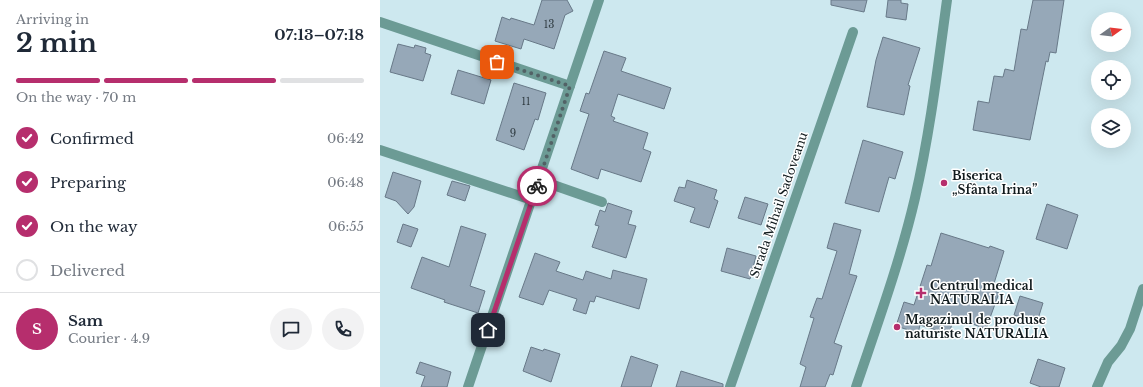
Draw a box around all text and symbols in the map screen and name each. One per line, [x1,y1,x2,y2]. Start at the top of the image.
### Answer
text: Arriving in [16,11,89,28]
north arrow [1091,12,1131,52]
map controls [1091,12,1131,148]
house number: 13 [544,18,554,31]
text: 07:13–07:18 [274,25,364,44]
text: 2 min [16,27,97,59]
pin [480,45,514,79]
icon: bag [486,51,508,73]
button: locate [1091,60,1131,100]
text: On the way · 70 m [16,89,136,106]
house number: 11 [522,95,530,108]
button: layers [1091,108,1131,148]
icon: check [16,127,38,149]
house number: 9 [510,127,516,140]
text: Confirmed [50,129,134,148]
text: 06:42 [327,130,364,147]
street label: Strada Mihail Sadoveanu [747,130,811,280]
courier [517,166,557,206]
place label: Biserica „Sfânta Irina” [952,168,1037,197]
icon: check [16,171,38,193]
text: Preparing [50,173,126,192]
text: 06:48 [327,174,364,191]
icon: bike [526,175,548,197]
marker: Biserica „Sfânta Irina” [939,178,949,188]
icon: check [16,215,38,237]
text: On the way [50,217,138,236]
text: 06:55 [328,218,364,235]
text: Delivered [50,261,125,280]
place label: Centrul medical NATURALIA [930,278,1034,307]
marker: Centrul medical NATURALIA [915,287,927,299]
button: chat [270,308,312,350]
button: phone [322,308,364,350]
text: Sam [68,311,103,330]
place label: Magazinul de produse naturiste NATURALIA [905,312,1050,341]
pin [471,313,505,347]
text: S [32,319,42,338]
icon: home [477,319,499,341]
marker: Magazinul de produse naturiste NATURALIA [892,322,902,332]
text: Courier · 4.9 [68,330,150,347]

